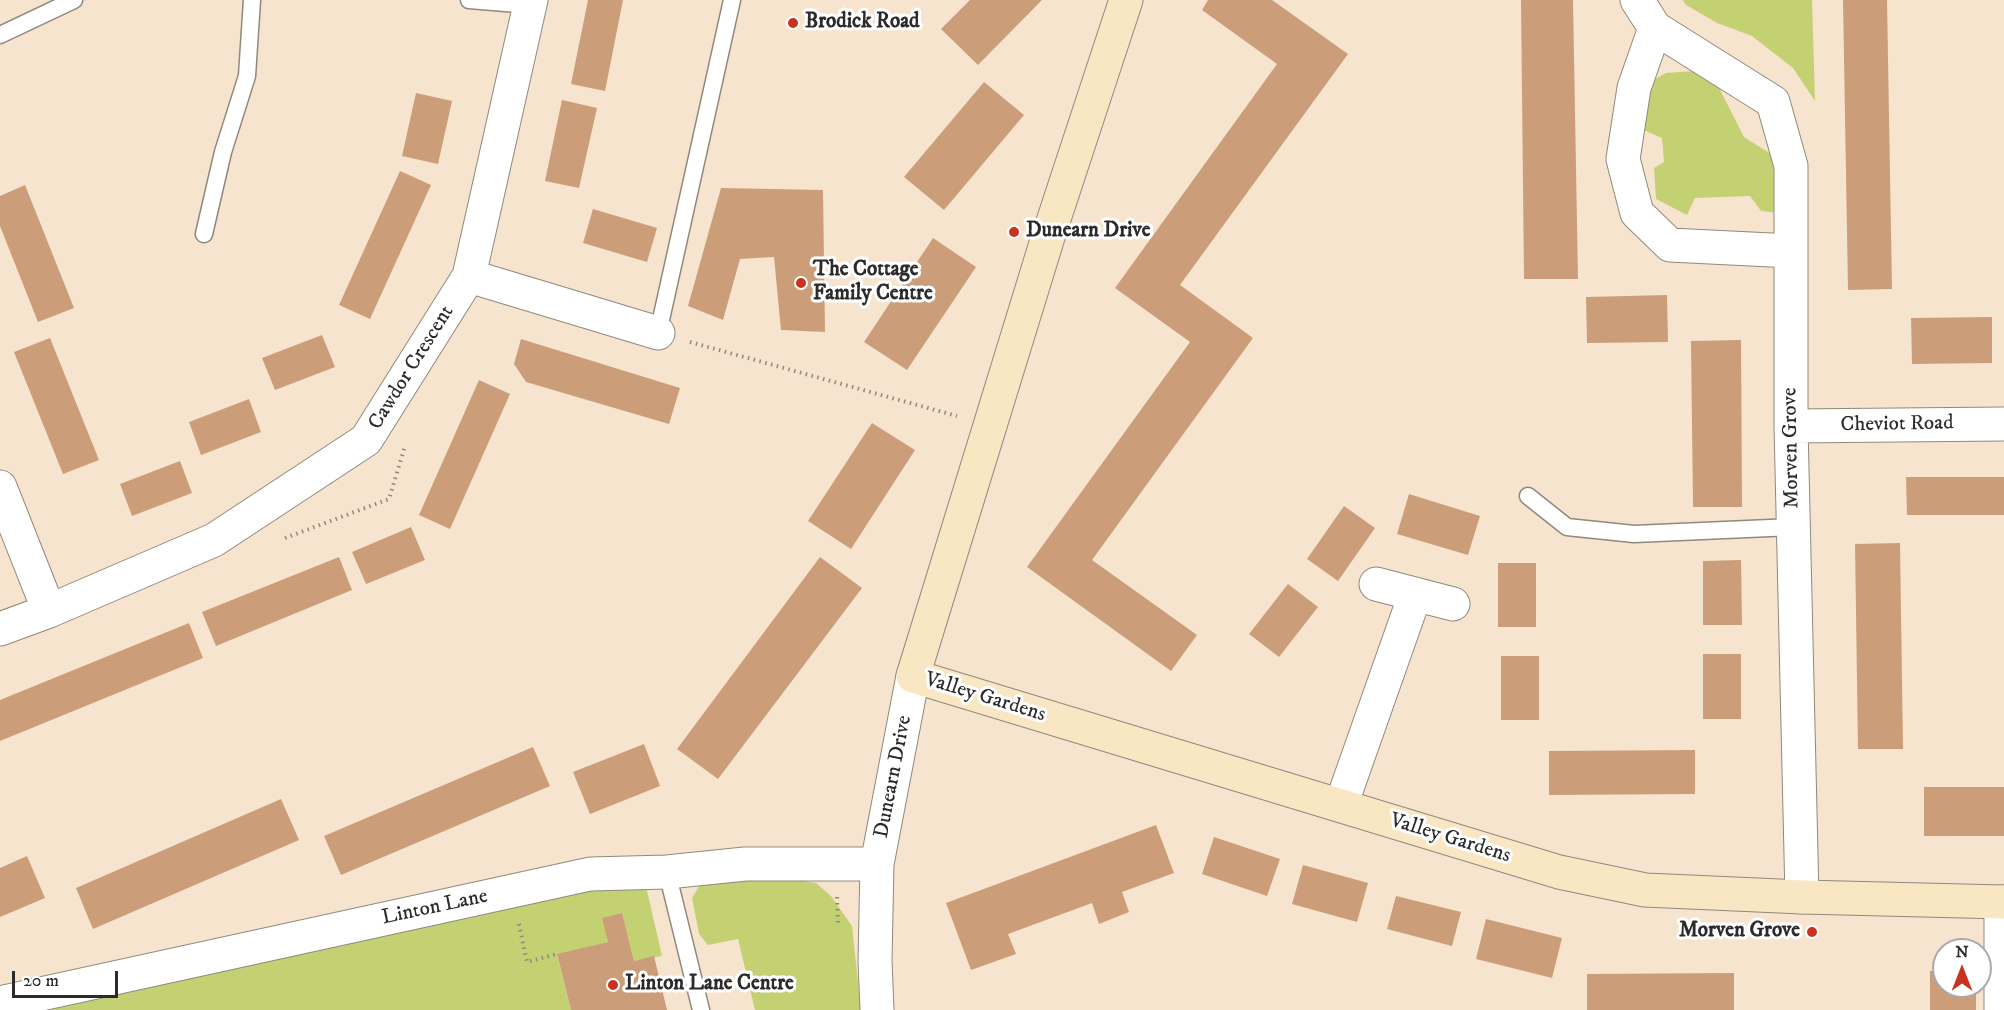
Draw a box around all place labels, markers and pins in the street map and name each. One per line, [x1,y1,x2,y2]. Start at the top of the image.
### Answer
place label: Brodick Road [805,10,920,36]
marker: Brodick Road [786,16,800,30]
place label: Dunearn Drive [1026,219,1150,245]
marker: Dunearn Drive [1007,225,1021,239]
place label: The Cottage Family Centre [813,258,933,308]
marker: The Cottage Family Centre [794,276,808,290]
place label: Morven Grove [1679,919,1800,945]
marker: Morven Grove [1805,925,1819,939]
place label: Linton Lane Centre [625,972,794,998]
marker: Linton Lane Centre [606,978,620,992]

